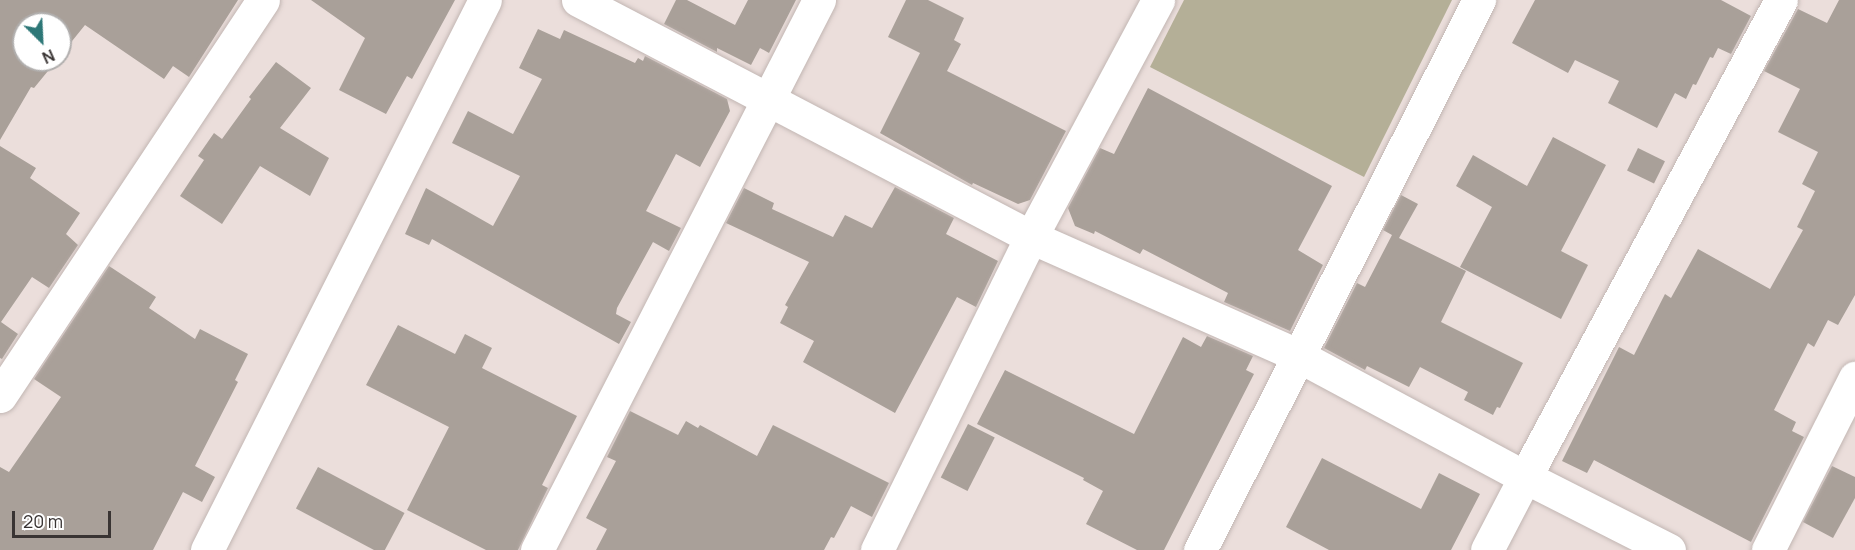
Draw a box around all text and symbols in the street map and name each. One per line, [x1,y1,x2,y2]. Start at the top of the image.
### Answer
north arrow [12,12,72,72]
text: N [39,44,58,69]
scale bar [15,499,114,537]
text: 20 m [23,509,63,533]

